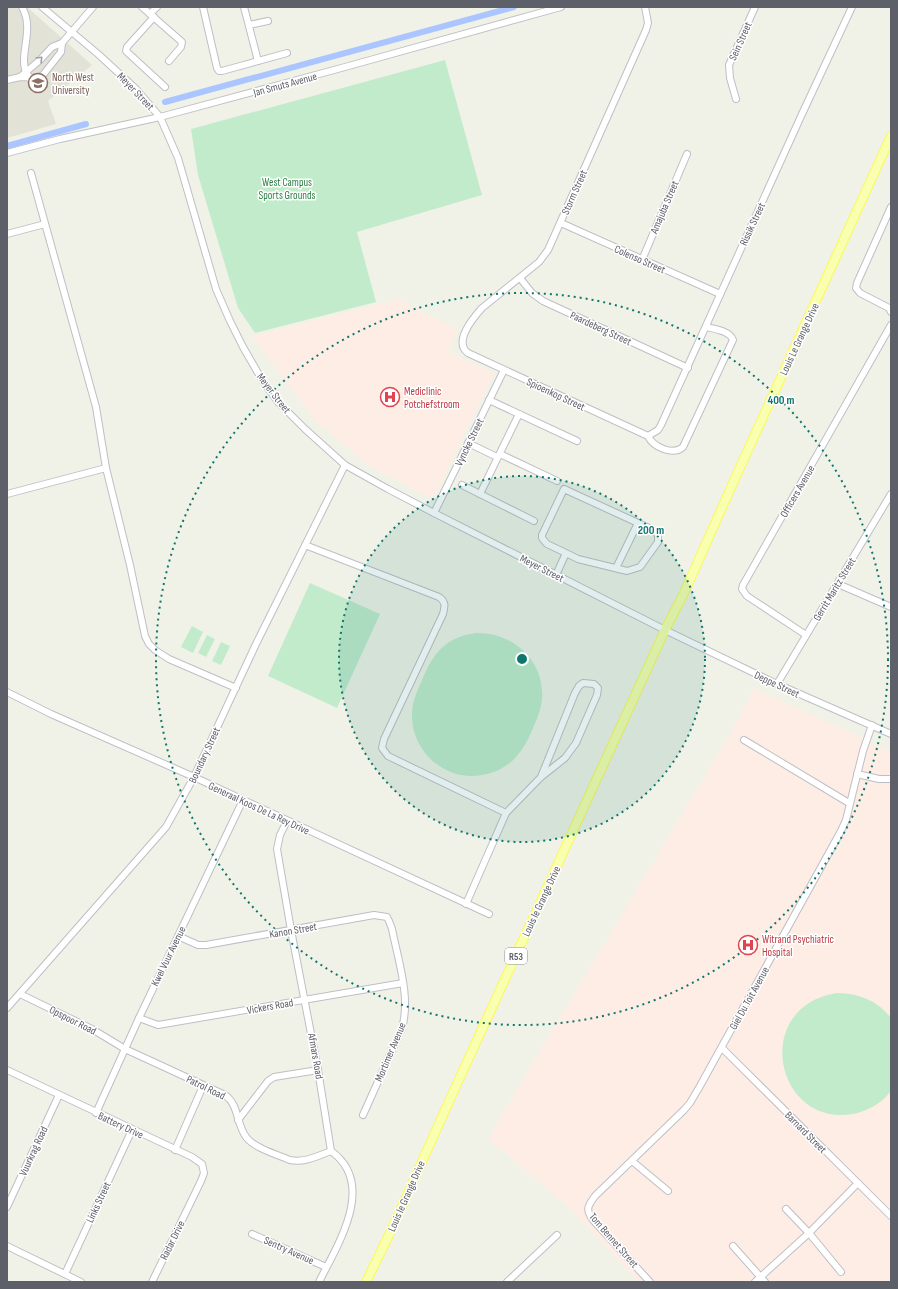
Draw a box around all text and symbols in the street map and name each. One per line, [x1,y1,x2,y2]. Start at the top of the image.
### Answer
street label: Sein Street [726,19,755,63]
one-way arrow [35,56,43,64]
street label: Meyer Street [114,70,157,113]
street label: Jan Smuts Avenue [251,70,318,99]
place label: North West University [52,71,95,97]
school or university icon: North West University [27,72,49,94]
street label: Storm Street [559,167,590,217]
park label: West Campus Sports Grounds [259,176,316,202]
street label: Amajuba Street [647,178,682,237]
street label: Rissik Street [737,200,768,248]
street label: Colenso Street [612,242,668,277]
street label: Louis Le Grange Drive [777,301,822,377]
street label: Paardeberg Street [568,309,634,349]
street label: Meyer Street [254,371,294,417]
street label: Spioenkop Street [524,375,588,414]
place label: Mediclinic Potchefstroom [404,385,460,411]
hospital icon: Mediclinic Potchefstroom [379,386,401,408]
text: 400 m [768,393,794,408]
street label: Vyncke Street [452,416,487,468]
street label: Officers Avenue [777,463,818,520]
text: 200 m [638,523,664,538]
street label: Meyer Street [518,552,566,585]
street label: Gerrit Maritz Street [810,555,859,623]
centre of rings [515,652,529,666]
street label: Deppe Street [752,668,802,701]
street label: Boundary Street [186,725,223,785]
street label: Generaal Koos De La Rey Drive [206,779,311,838]
street label: Louis le Grange Drive [519,864,563,939]
street label: Kanon Street [268,920,319,941]
street label: Kwel Vuur Avenue [148,924,189,988]
place label: Witrand Psychiatric Hospital [762,933,834,959]
hospital icon: Witrand Psychiatric Hospital [737,934,759,956]
road number: R53 [505,948,527,964]
street label: Giel Du Toit Avenue [727,965,772,1032]
street label: Vickers Road [246,996,295,1017]
street label: Opspoor Road [47,1003,99,1038]
street label: Mortimer Avenue [372,1021,409,1084]
street label: Afmars Road [305,1031,326,1080]
street label: Patrol Road [184,1072,228,1103]
street label: Battery Drive [96,1109,146,1142]
street label: Barnard Street [782,1109,830,1156]
street label: Vuurkrag Road [16,1124,51,1178]
street label: Louis le Grange Drive [385,1159,428,1234]
street label: Links Street [83,1179,114,1225]
street label: Tom Bennet Street [586,1210,641,1271]
street label: Radar Drive [157,1218,188,1262]
street label: Sentry Avenue [262,1234,316,1267]

